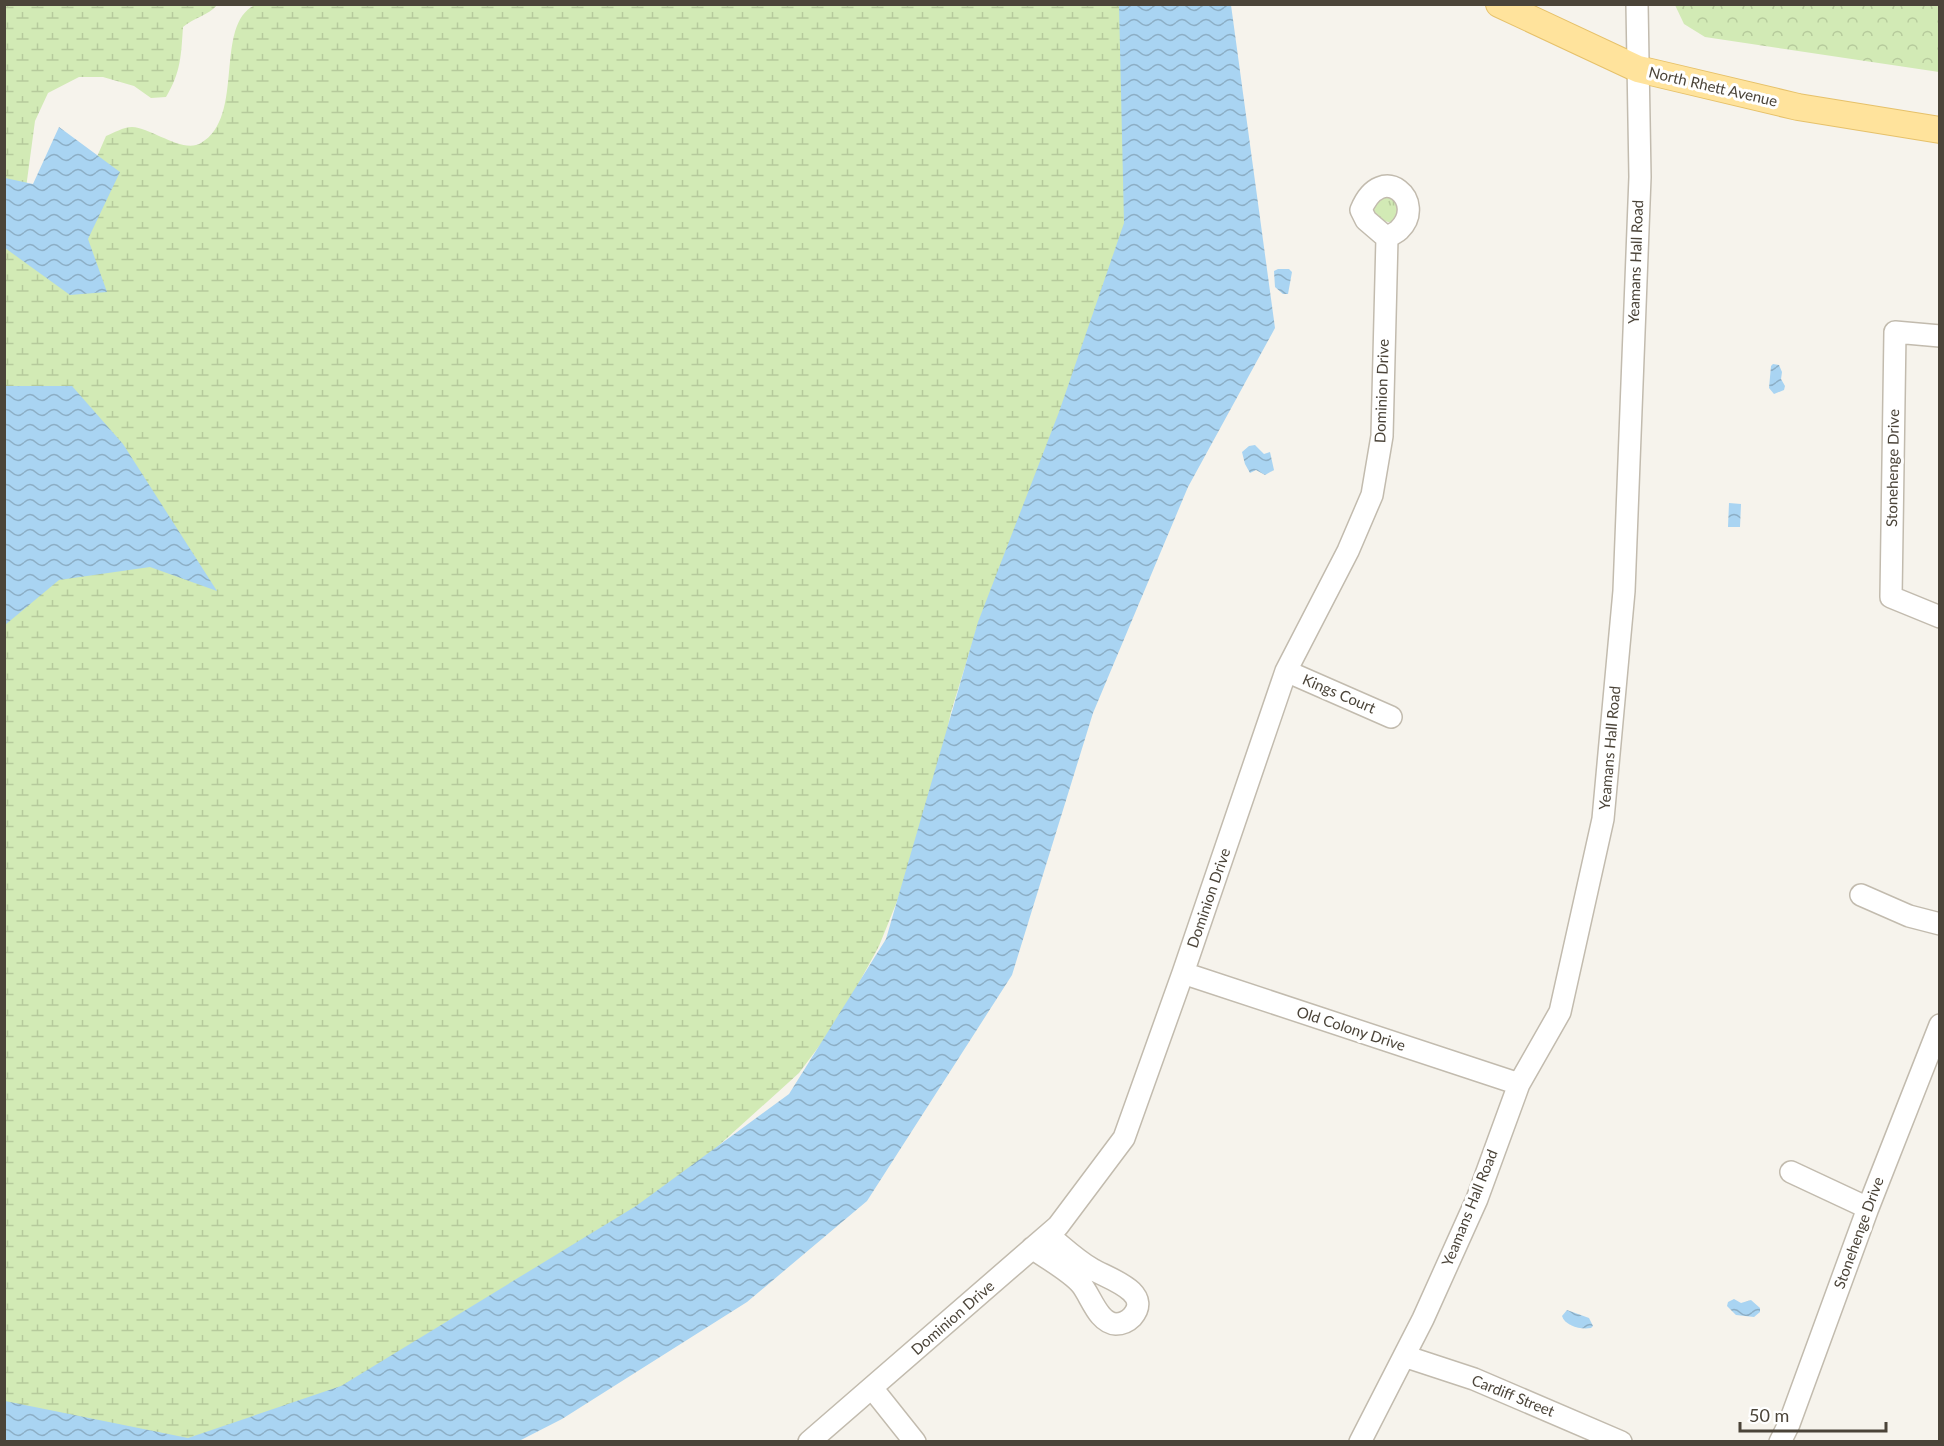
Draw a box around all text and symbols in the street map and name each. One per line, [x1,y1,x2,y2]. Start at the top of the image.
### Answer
street label: North Rhett Avenue [1647,62,1779,110]
street label: Yeamans Hall Road [1624,199,1646,324]
street label: Dominion Drive [1370,339,1392,443]
street label: Stonehenge Drive [1882,409,1902,527]
street label: Kings Court [1300,670,1379,717]
street label: Yeamans Hall Road [1595,685,1623,811]
street label: Dominion Drive [1183,845,1234,950]
street label: Old Colony Drive [1295,1002,1408,1054]
street label: Yeamans Hall Road [1437,1147,1501,1269]
street label: Stonehenge Drive [1829,1174,1887,1291]
street label: Dominion Drive [907,1276,998,1358]
street label: Cardiff Street [1469,1370,1558,1420]
scale bar [1740,1395,1886,1433]
text: 50 m [1749,1404,1789,1426]

